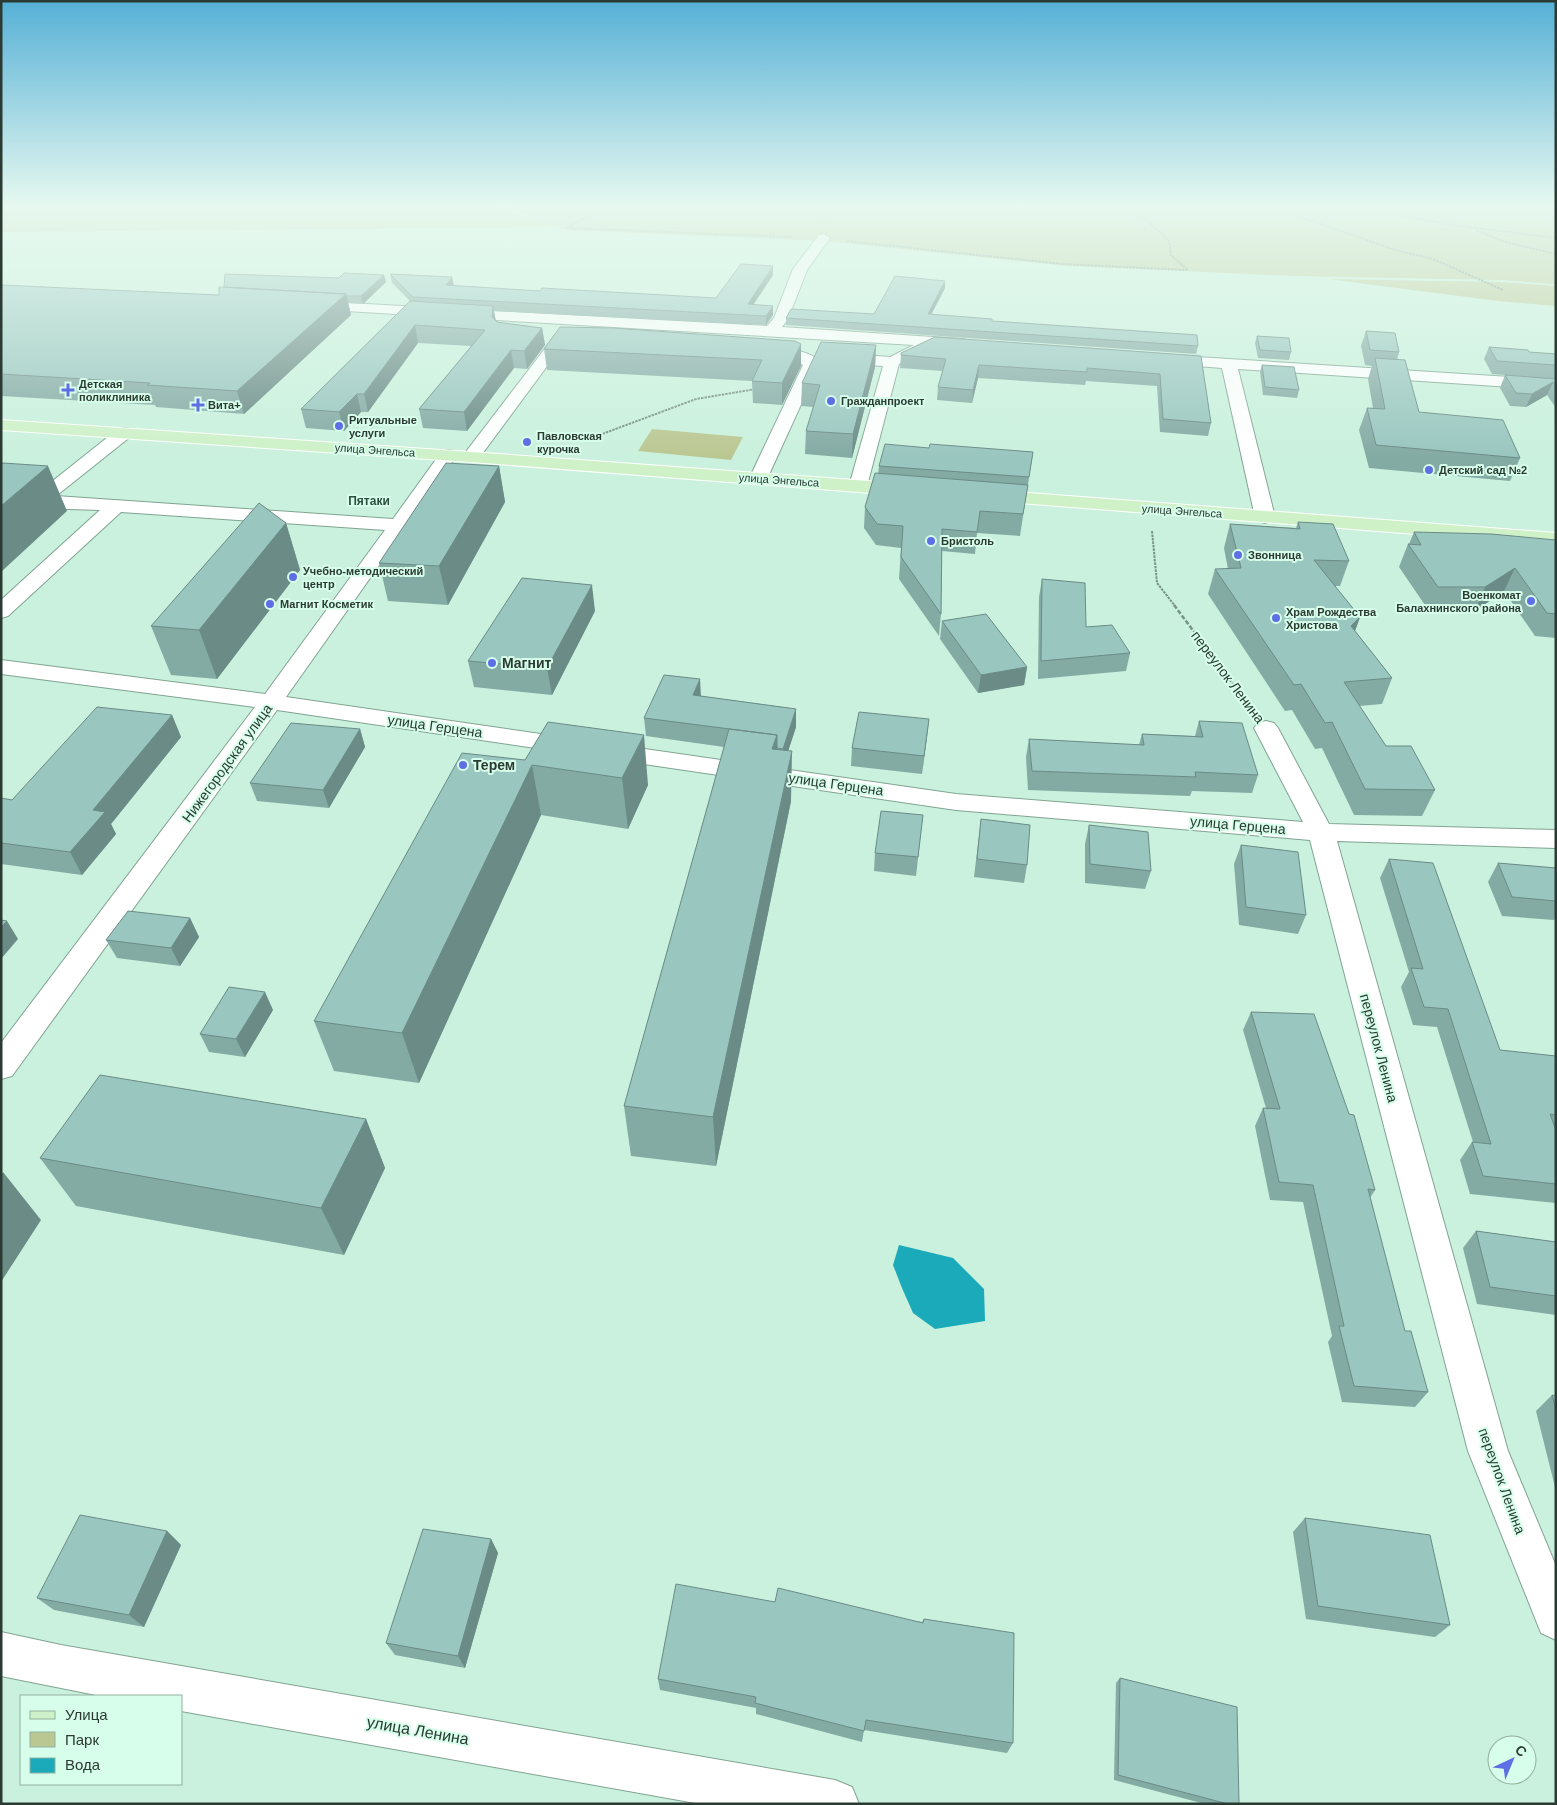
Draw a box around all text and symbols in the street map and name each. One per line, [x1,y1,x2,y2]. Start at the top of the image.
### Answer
place label: Детская поликлиника [79,378,151,403]
marker: Детская поликлиника [61,383,75,397]
marker: Гражданпроект [825,395,837,407]
place label: Гражданпроект [841,395,925,407]
marker: Вита+ [192,399,204,411]
place label: Вита+ [208,399,241,411]
place label: Ритуальные услуги [349,414,417,439]
marker: Ритуальные услуги [333,420,345,432]
place label: Павловская курочка [537,430,602,455]
marker: Павловская курочка [521,436,533,448]
street label: улица Энгельса [334,441,416,459]
marker: Детский сад №2 [1423,464,1435,476]
place label: Детский сад №2 [1439,464,1527,476]
street label: улица Энгельса [738,471,820,489]
district label: Пятаки [348,494,390,508]
street label: улица Энгельса [1141,502,1223,520]
marker: Бристоль [925,535,937,547]
place label: Бристоль [941,535,994,547]
marker: Звонница [1232,549,1244,561]
place label: Звонница [1248,549,1302,561]
place label: Учебно-методический центр [303,565,423,590]
marker: Учебно-методический центр [287,571,299,583]
place label: Военкомат Балахнинского района [1396,589,1522,614]
marker: Военкомат Балахнинского района [1525,595,1537,607]
marker: Магнит Косметик [264,598,276,610]
place label: Магнит Косметик [280,598,374,610]
place label: Храм Рождества Христова [1286,606,1377,631]
marker: Храм Рождества Христова [1270,612,1282,624]
street label: переулок Ленина [1188,628,1268,727]
place label: Магнит [502,655,552,671]
marker: Магнит [486,657,498,669]
street label: Нижегородская улица [179,701,275,825]
street label: улица Герцена [386,711,484,741]
place label: Терем [473,757,515,773]
marker: Терем [457,759,469,771]
street label: улица Герцена [787,769,885,799]
street label: улица Герцена [1190,813,1287,837]
street label: переулок Ленина [1357,992,1401,1104]
street label: переулок Ленина [1475,1426,1529,1536]
legend [20,1695,182,1785]
text: Улица [65,1706,108,1723]
street label: улица Ленина [366,1713,470,1748]
text: Парк [65,1731,99,1748]
north arrow [1487,1735,1537,1785]
text: С [1512,1741,1530,1760]
text: Вода [65,1756,101,1773]

